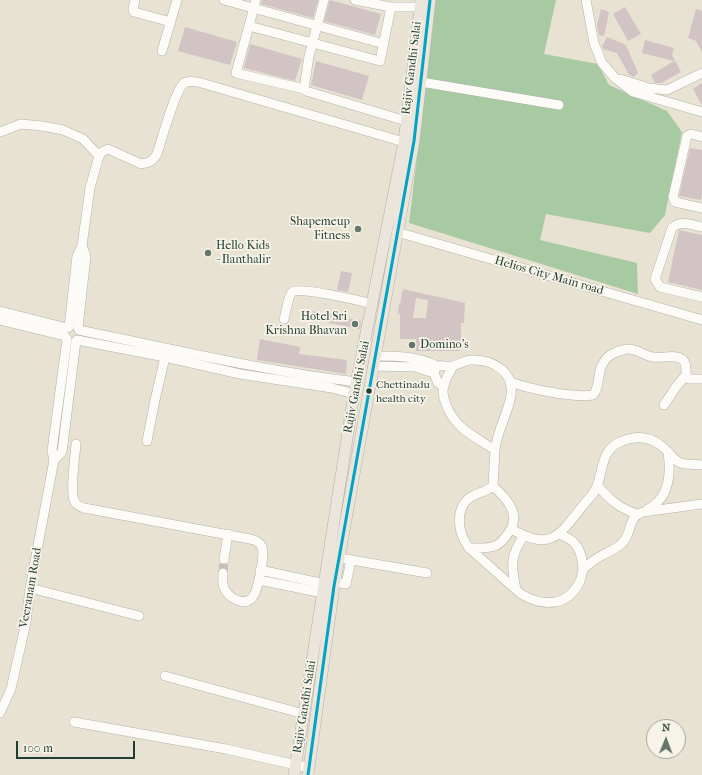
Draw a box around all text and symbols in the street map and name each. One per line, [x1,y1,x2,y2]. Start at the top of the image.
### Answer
street label: Rajiv Gandhi Salai [399,20,425,116]
place label: Shapemeup Fitness [290,215,350,243]
marker: Shapemeup Fitness [353,224,363,234]
place label: Hello Kids - Ilanthalir [216,239,271,267]
marker: Hello Kids - Ilanthalir [203,248,213,258]
street label: Helios City Main road [493,254,605,298]
place label: Hotel Sri Krishna Bhavan [265,310,347,338]
marker: Hotel Sri Krishna Bhavan [350,319,360,329]
place label: Domino's [420,338,469,352]
street label: Rajiv Gandhi Salai [341,340,373,434]
marker: Domino's [407,340,417,350]
place label: Chettinadu health city [376,378,430,404]
marker: Chettinadu health city [364,386,374,396]
street label: Veeranam Road [17,547,45,629]
street label: Rajiv Gandhi Salai [291,659,319,755]
north arrow [646,719,686,759]
text: N [662,721,670,734]
scale bar [18,733,137,759]
text: 100 m [23,741,53,755]

